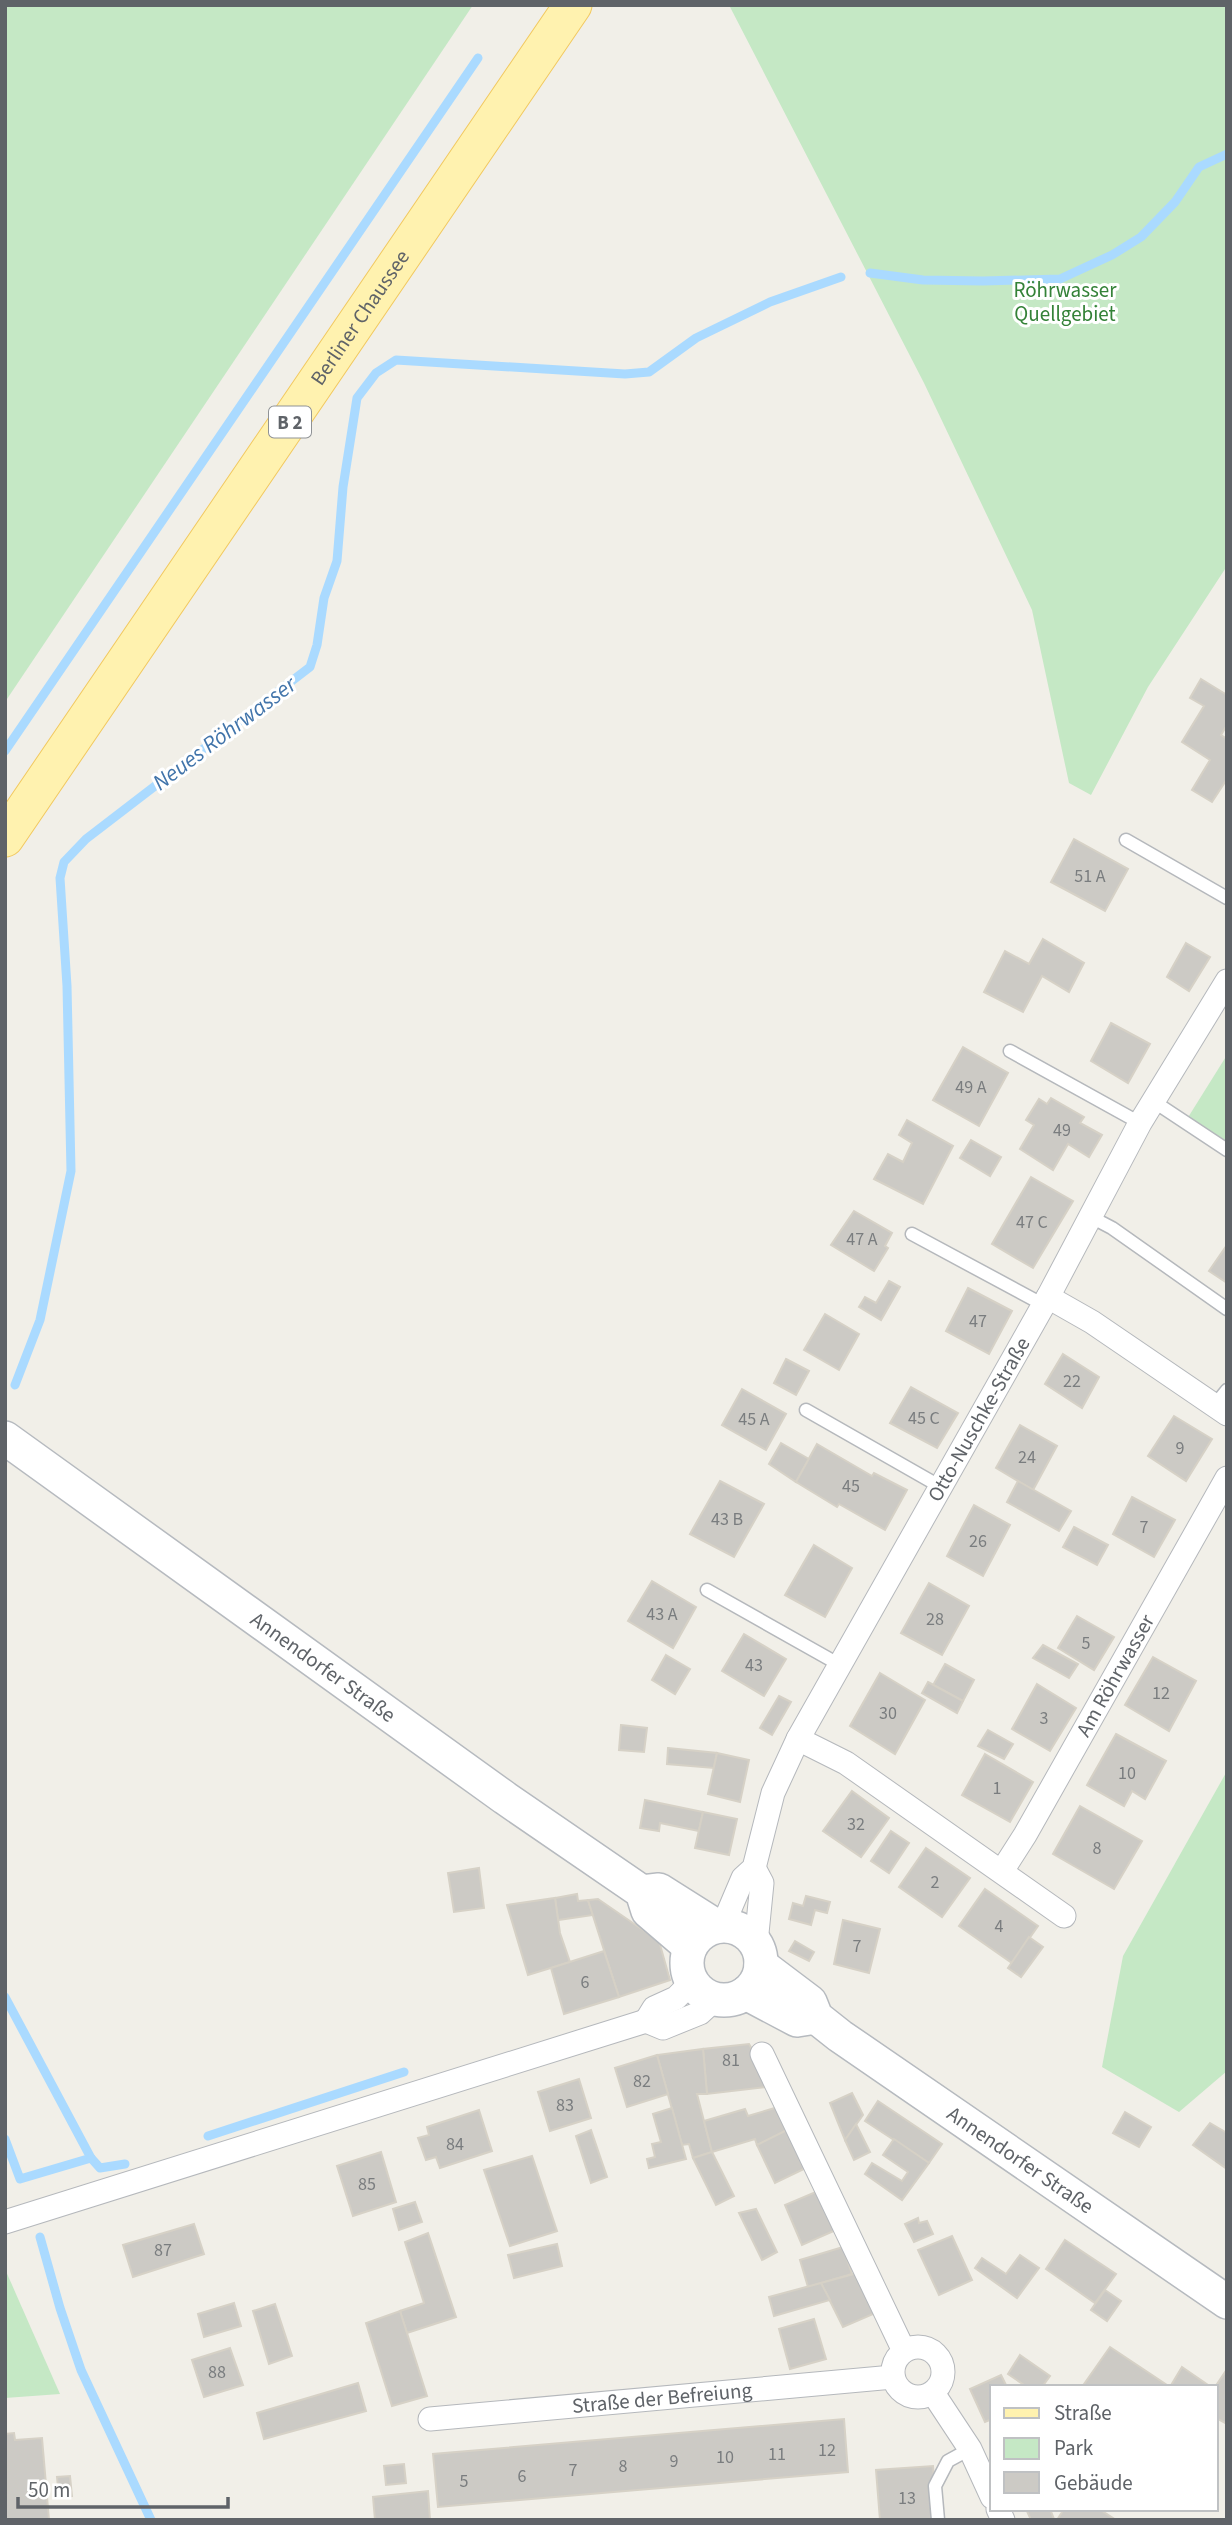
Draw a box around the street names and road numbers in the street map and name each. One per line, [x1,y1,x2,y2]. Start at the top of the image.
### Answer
street label: Berliner Chaussee [303,244,417,391]
road number: B 2 [269,406,311,438]
street label: Otto-Nuschke-Straße [920,1332,1037,1507]
street label: Annendorfer Straße [244,1605,402,1730]
street label: Am Röhrwasser [1069,1608,1162,1742]
street label: Annendorfer Straße [941,2099,1100,2221]
street label: Straße der Befreiung [571,2375,754,2421]

